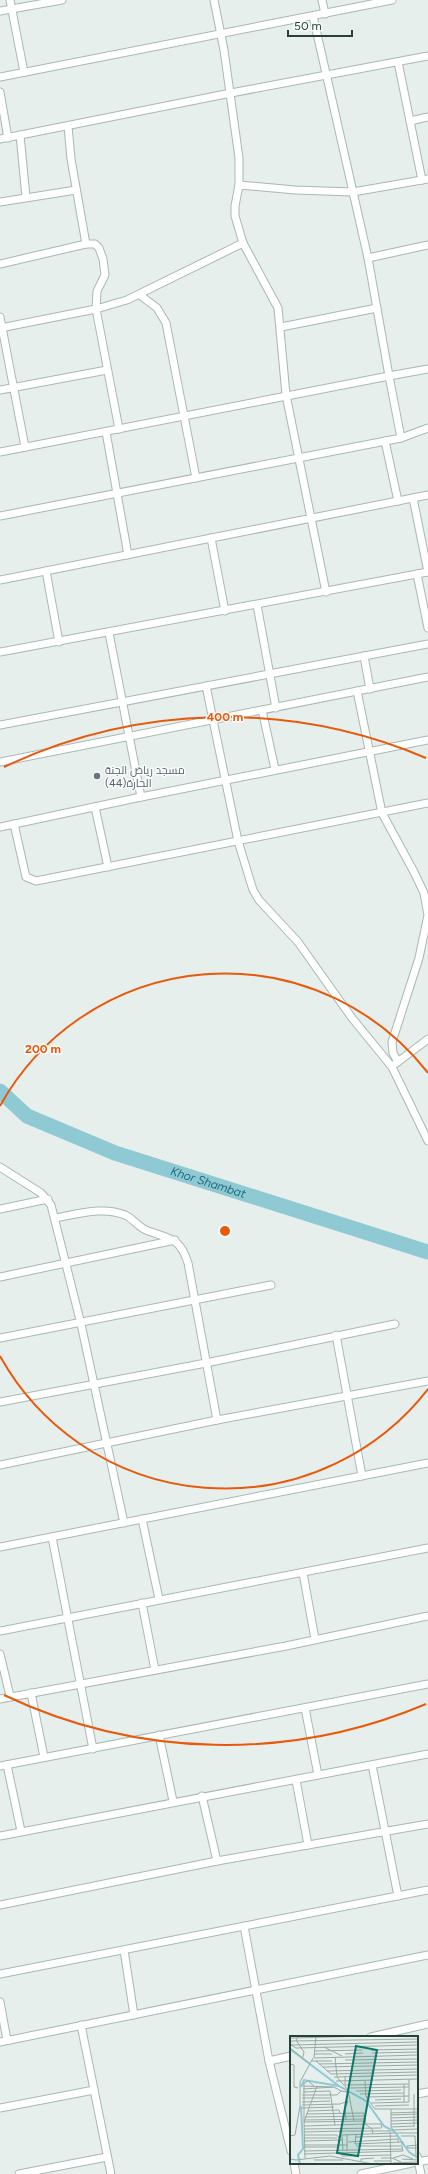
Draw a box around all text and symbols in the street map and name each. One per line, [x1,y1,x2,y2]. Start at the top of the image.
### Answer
scale bar [288,12,352,38]
text: 50 m [294,19,322,33]
text: 400 m [207,710,243,724]
place label: مسجد رياض الجنة الحارة(44) [105,764,185,790]
marker: مسجد رياض الجنة الحارة(44) [92,771,102,781]
text: 200 m [25,1042,61,1056]
water label: Khor Shambat [169,1164,248,1201]
centre of rings [218,1224,232,1238]
inset map [290,2036,418,2164]

